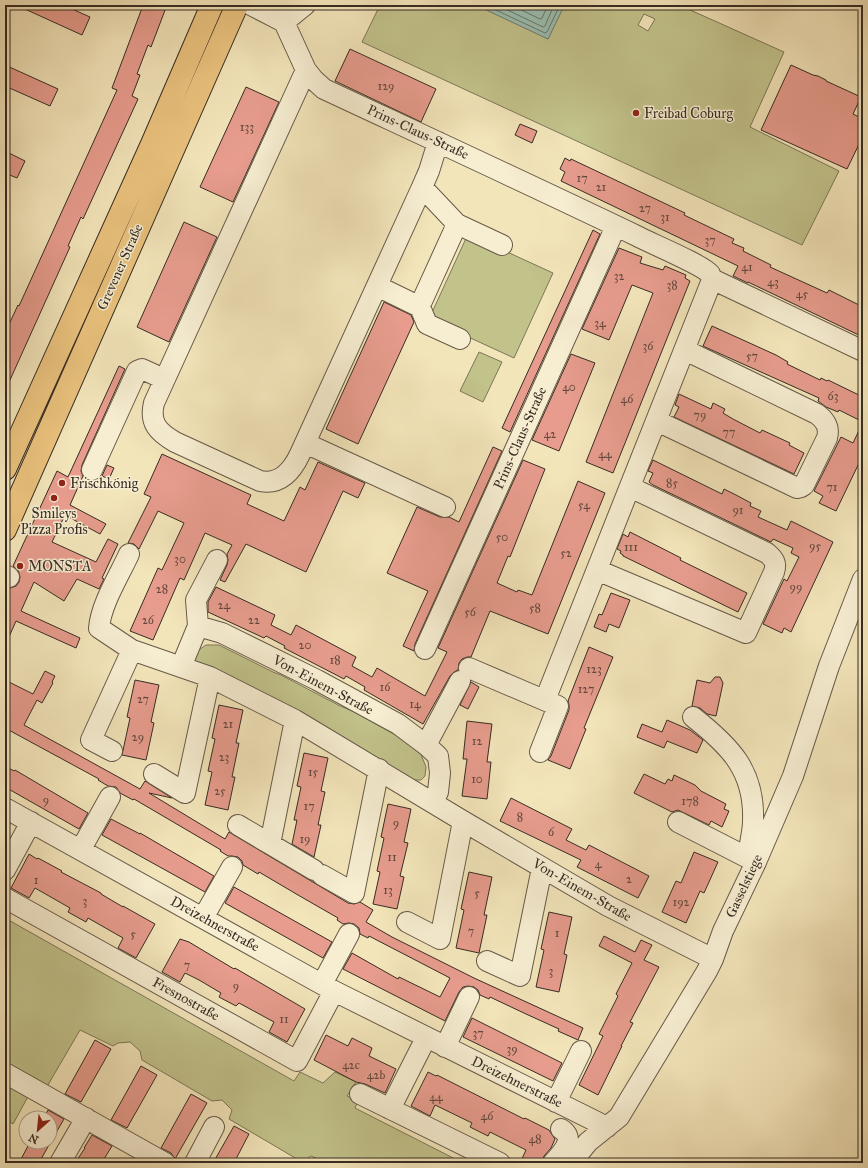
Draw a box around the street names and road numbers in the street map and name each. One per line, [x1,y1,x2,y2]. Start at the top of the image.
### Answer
street label: Prins-Claus-Straße [364,101,472,163]
street label: Grevener Straße [93,221,147,313]
street label: Prins-Claus-Straße [490,384,550,492]
street label: Von-Einem-Straße [269,651,376,719]
street label: Gasselstiege [722,851,766,920]
street label: Von-Einem-Straße [529,854,635,925]
street label: Dreizehnerstraße [168,893,263,955]
street label: Fresnostraße [150,974,223,1024]
street label: Dreizehnerstraße [469,1053,565,1111]

